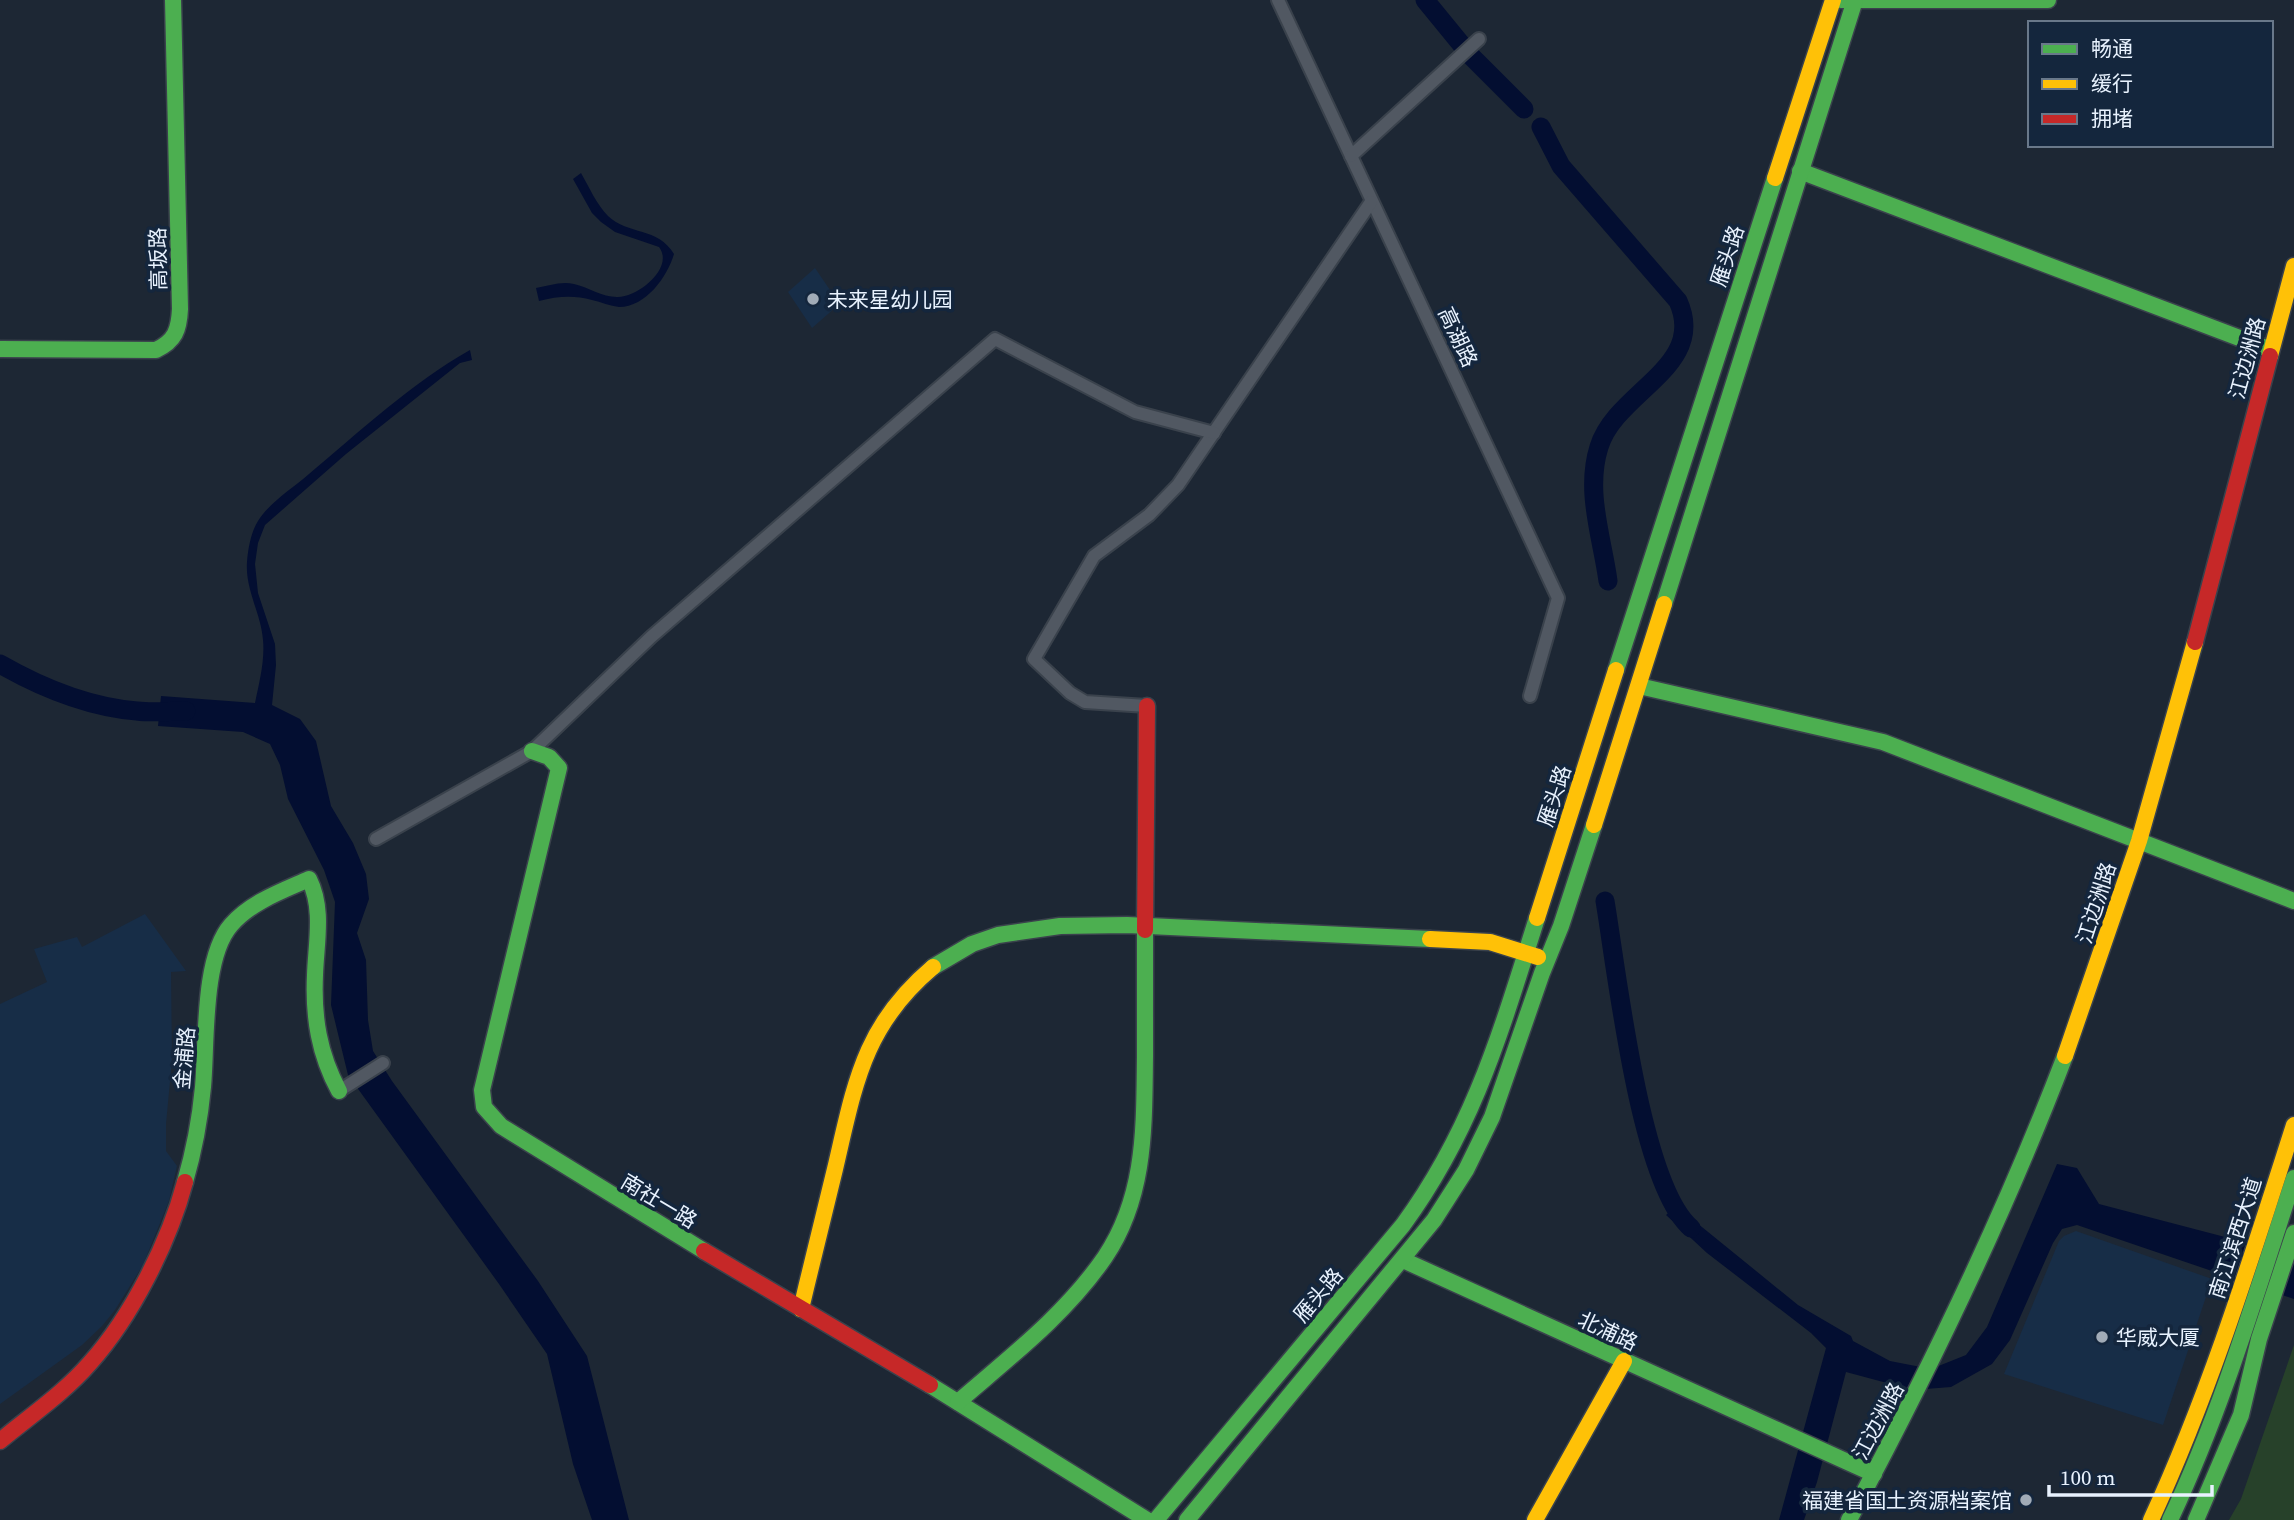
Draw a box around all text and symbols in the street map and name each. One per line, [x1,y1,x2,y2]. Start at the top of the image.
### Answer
legend [2028,21,2273,147]
text: 畅通 [2091,34,2133,63]
text: 缓行 [2091,69,2133,98]
text: 拥堵 [2091,104,2133,133]
street label: 雁头路 [1703,222,1751,290]
street label: 高坂路 [143,227,173,291]
place label: 未来星幼儿园 [827,285,953,314]
marker: 未来星幼儿园 [805,291,821,307]
street label: 高湖路 [1432,302,1484,372]
street label: 江边洲路 [2222,314,2272,402]
street label: 雁头路 [1530,762,1578,830]
street label: 江边洲路 [2069,859,2123,947]
street label: 金浦路 [167,1025,201,1091]
street label: 南社一路 [616,1167,702,1235]
street label: 南江滨西大道 [2202,1174,2268,1302]
street label: 雁头路 [1287,1262,1349,1328]
street label: 北浦路 [1573,1305,1643,1357]
place label: 华威大厦 [2116,1323,2200,1352]
marker: 华威大厦 [2094,1329,2110,1345]
street label: 江边洲路 [1845,1377,1911,1465]
scale bar [2049,1454,2212,1498]
text: 100 m [2060,1463,2115,1492]
place label: 福建省国土资源档案馆 [1802,1486,2012,1515]
marker: 福建省国土资源档案馆 [2018,1492,2034,1508]

